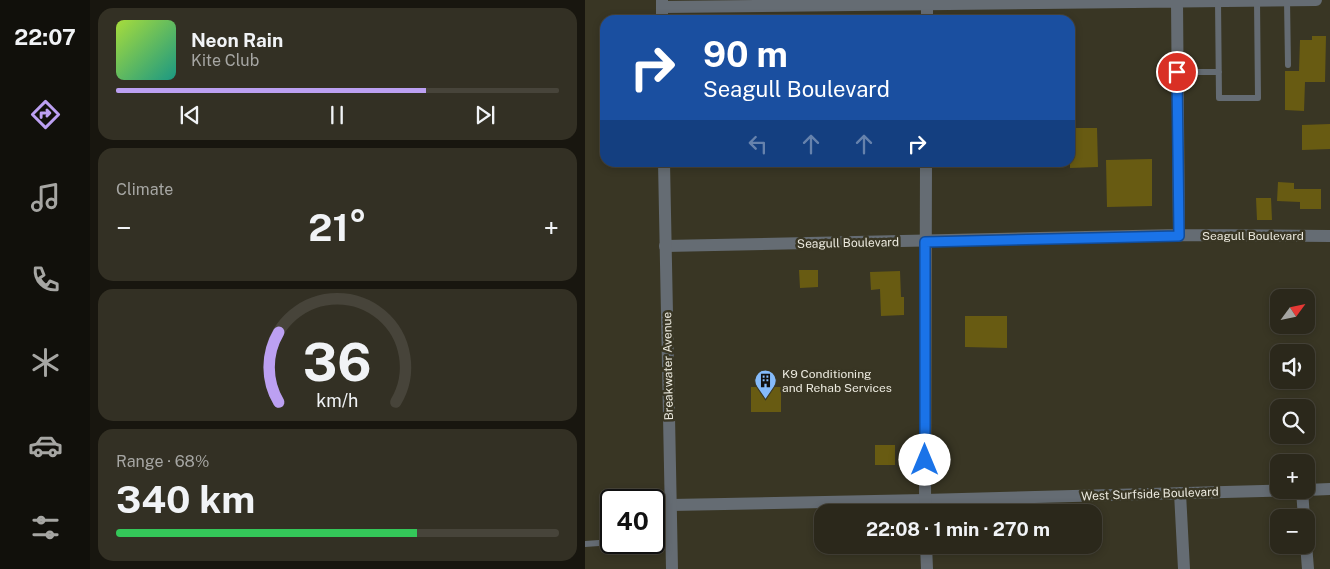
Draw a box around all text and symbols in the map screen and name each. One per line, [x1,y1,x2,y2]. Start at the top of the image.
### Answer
text: 22:07 [14,24,76,50]
text: Neon Rain [191,29,283,51]
text: 90 m [703,34,788,75]
icon: right [620,35,685,100]
text: Kite Club [191,51,259,70]
pin [1156,51,1198,93]
icon: arrive [1163,58,1191,86]
text: Seagull Boulevard [703,76,890,102]
icon: directions [28,97,63,132]
icon: previous [176,101,204,129]
icon: pause [323,101,351,129]
icon: next [471,101,499,129]
icon: left [744,130,772,158]
icon: ahead [797,130,825,158]
icon: ahead [850,130,878,158]
icon: right [903,130,931,158]
icon: music [28,180,63,215]
text: Climate [116,180,173,199]
text: 21° [308,205,367,250]
text: − [116,211,132,244]
text: + [543,211,559,244]
street label: Seagull Boulevard [1202,229,1304,243]
street label: Seagull Boulevard [797,235,899,251]
icon: phone [28,262,63,297]
north arrow [1270,289,1315,334]
map controls [1270,289,1315,554]
street label: Breakwater Avenue [660,311,676,420]
text: 36 [303,332,372,393]
button: sound [1270,344,1315,389]
icon: climate [28,345,63,380]
place label: K9 Conditioning and Rehab Services [782,367,892,395]
building icon: K9 Conditioning and Rehab Services [754,369,778,400]
text: km/h [316,390,359,411]
button: search [1270,399,1315,444]
icon: car [28,428,63,463]
position arrow [898,433,950,485]
text: Range · 68% [116,452,209,471]
button: + [1270,454,1315,499]
text: 340 km [116,477,255,522]
street label: West Surfside Boulevard [1081,485,1219,503]
speed limit sign: 40 [600,489,665,554]
button: − [1270,509,1315,554]
icon: filters [28,510,63,545]
text: 22:08 · 1 min · 270 m [866,518,1050,540]

